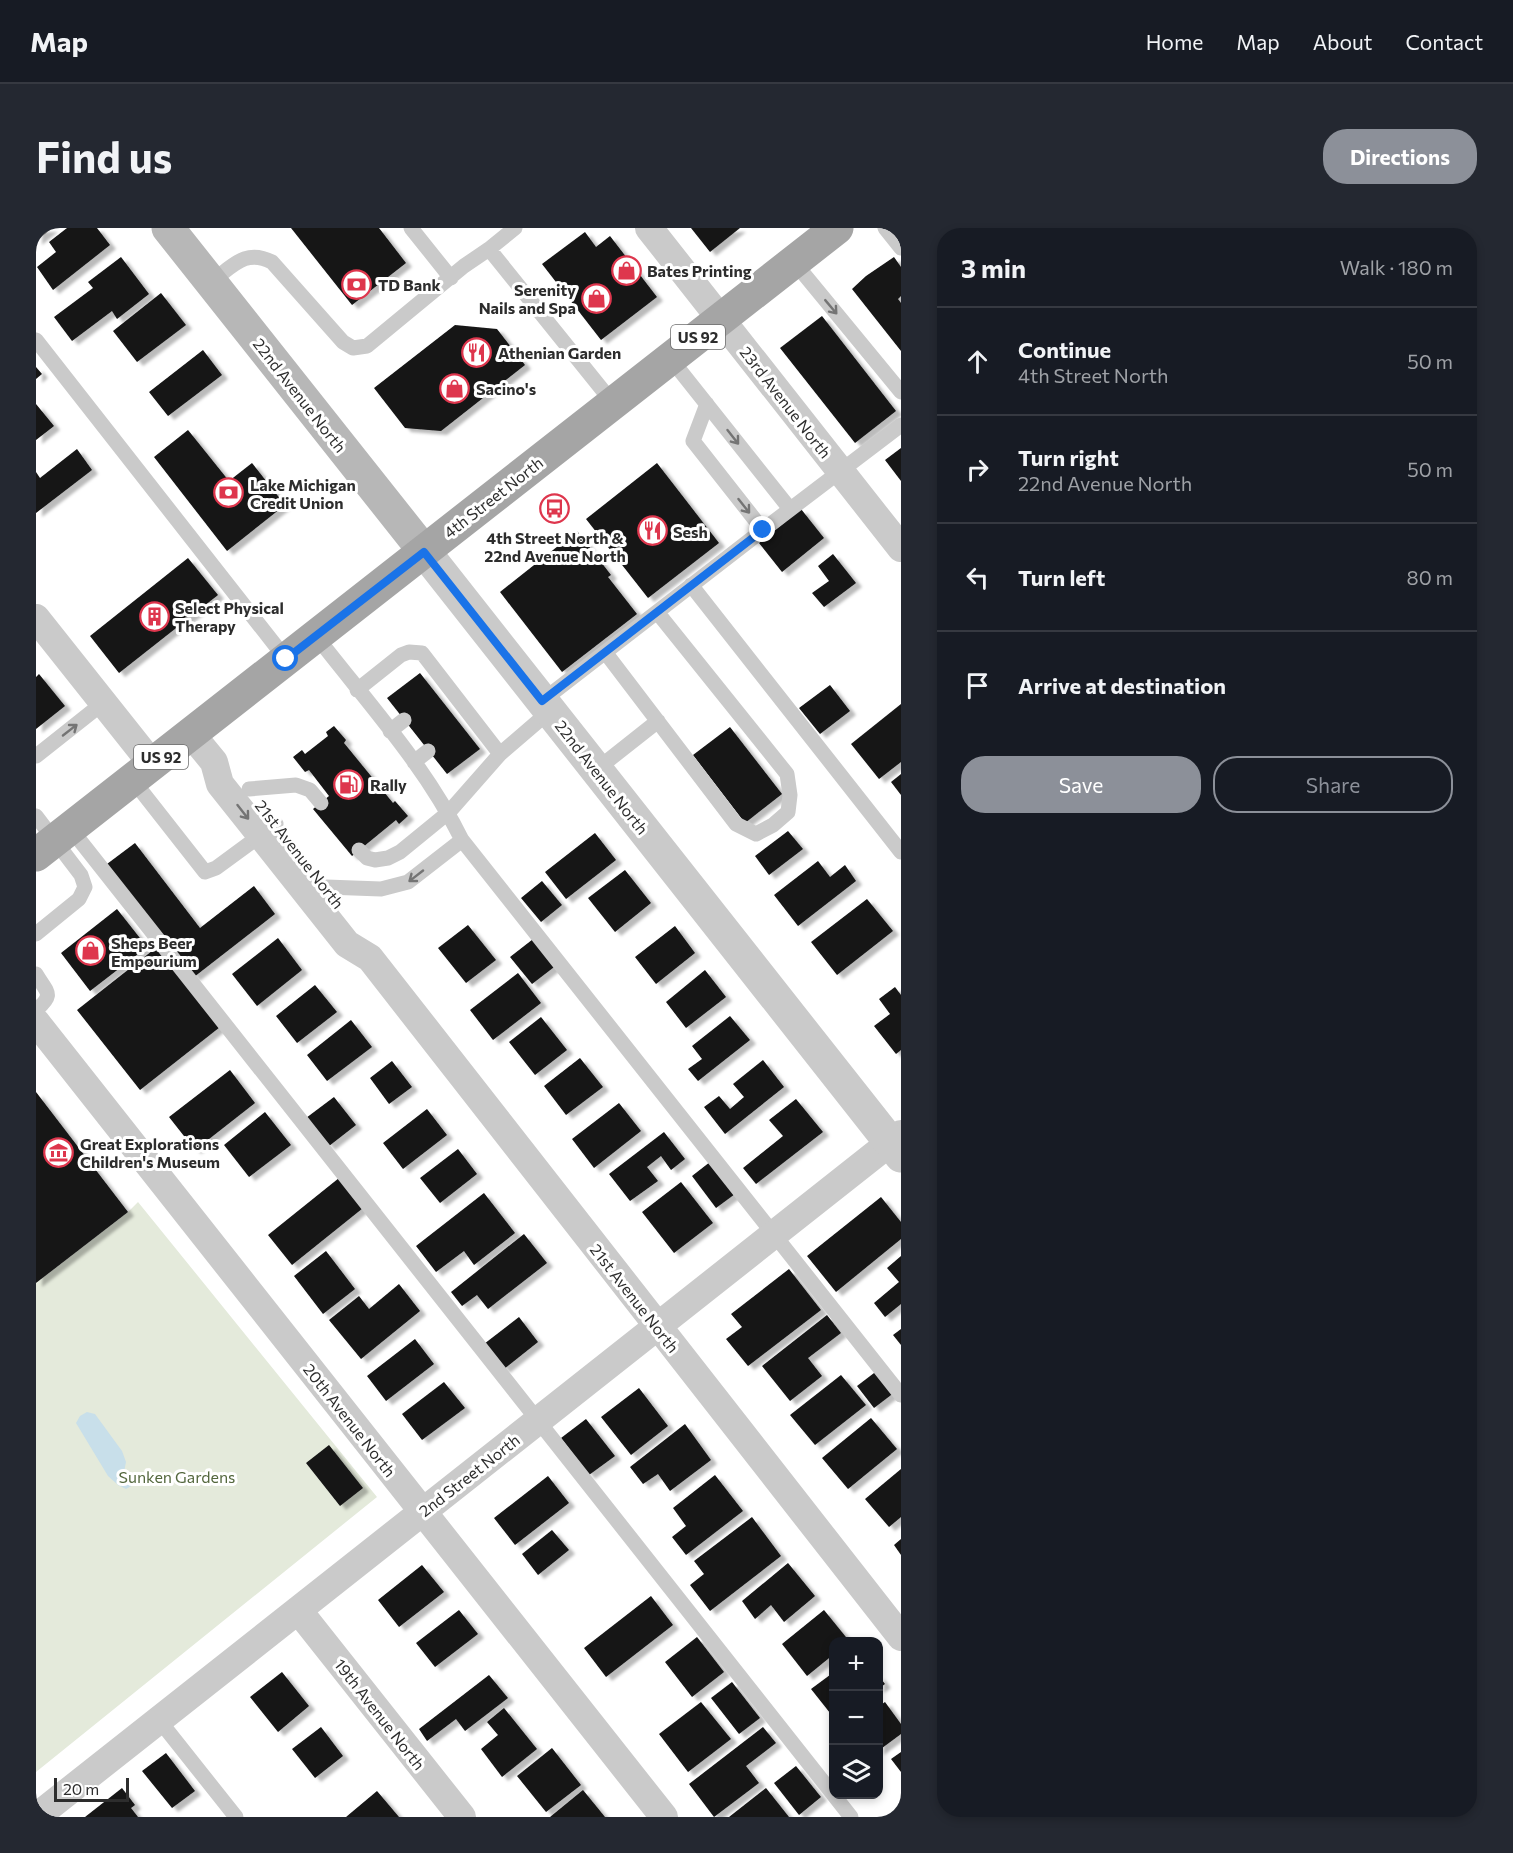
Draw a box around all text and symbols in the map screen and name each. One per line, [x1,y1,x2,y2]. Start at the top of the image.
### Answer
text: Map [30,24,88,58]
text: Home [1146,29,1203,54]
text: Map [1236,29,1280,54]
text: About [1313,29,1372,54]
text: Contact [1405,29,1483,54]
button: Directions [1323,129,1477,184]
text: Find us [36,130,172,182]
text: 3 min [961,252,1026,283]
shop icon: Bates Printing [610,254,642,286]
text: Walk · 180 m [1340,255,1453,279]
place label: Bates Printing [647,261,752,280]
bank icon: TD Bank [341,268,373,300]
place label: TD Bank [378,275,441,294]
place label: Serenity Nails and Spa [479,280,576,317]
shop icon: Serenity Nails and Spa [581,282,613,314]
one-way arrow [824,299,837,315]
road number: US 92 [671,325,725,349]
street label: 22nd Avenue North [250,334,350,456]
restaurant icon: Athenian Garden [461,336,493,368]
text: Continue [1018,336,1111,363]
street label: 23rd Avenue North [736,342,836,462]
place label: Athenian Garden [498,343,621,362]
icon: ahead [961,345,994,378]
text: 50 m [1407,349,1453,373]
text: 4th Street North [1018,363,1169,387]
shop icon: Sacino's [439,372,471,404]
place label: Sacino's [476,379,536,398]
one-way arrow [726,429,739,445]
text: Turn right [1018,444,1119,471]
street label: 4th Street North [440,452,546,542]
icon: right [961,453,994,486]
text: 50 m [1407,457,1453,481]
text: 22nd Avenue North [1018,471,1192,495]
place label: Lake Michigan Credit Union [250,475,356,512]
bank icon: Lake Michigan Credit Union [213,477,245,509]
bus stop icon: 4th Street North & 22nd Avenue North [539,493,571,525]
one-way arrow [738,498,751,514]
restaurant icon: Sesh [636,515,668,547]
route end [749,516,775,542]
place label: Sesh [673,522,708,541]
place label: 4th Street North & 22nd Avenue North [484,528,626,565]
icon: left [961,561,994,594]
text: Turn left [1018,564,1105,591]
text: 80 m [1407,565,1453,589]
place label: Select Physical Therapy [175,598,284,635]
building icon: Select Physical Therapy [138,600,170,632]
route start [272,645,298,671]
icon: arrive [961,669,994,702]
text: Arrive at destination [1018,672,1226,699]
street label: 22nd Avenue North [552,716,652,838]
one-way arrow [61,723,77,736]
road number: US 92 [134,745,188,769]
button: Save [961,756,1201,813]
button: Share [1213,756,1453,813]
fuel station icon: Rally [333,768,365,800]
place label: Rally [370,775,407,794]
street label: 21st Avenue North [252,796,348,912]
one-way arrow [236,804,249,820]
one-way arrow [409,869,425,882]
place label: Sheps Beer Empourium [111,933,197,970]
shop icon: Sheps Beer Empourium [74,935,106,967]
place label: Great Explorations Children's Museum [80,1134,220,1171]
museum icon: Great Explorations Children's Museum [43,1136,75,1168]
street label: 21st Avenue North [587,1240,683,1356]
street label: 20th Avenue North [300,1360,400,1480]
street label: 2nd Street North [415,1430,523,1520]
park label: Sunken Gardens [119,1467,235,1486]
map controls [829,1637,883,1799]
button: + [829,1637,883,1691]
street label: 19th Avenue North [331,1655,429,1773]
button: − [829,1691,883,1745]
button: layers [829,1745,883,1799]
scale bar [54,1775,129,1802]
text: 20 m [63,1779,99,1798]

